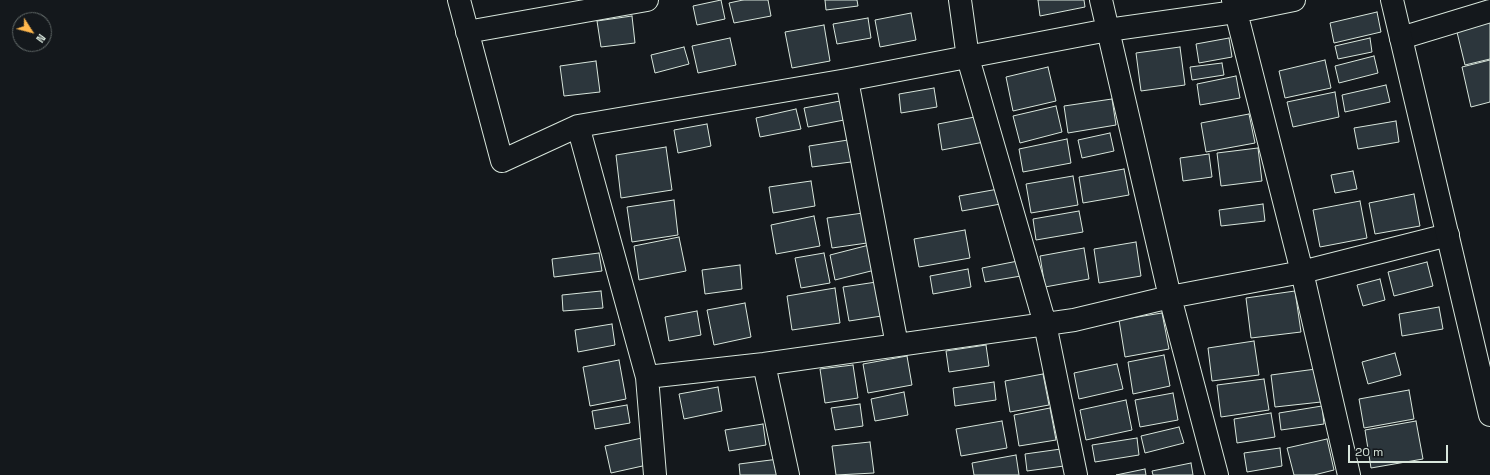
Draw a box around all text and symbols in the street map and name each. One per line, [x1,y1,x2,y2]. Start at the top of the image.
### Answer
north arrow [12,12,52,52]
text: N [33,31,49,46]
scale bar [1350,437,1450,463]
text: 20 m [1355,444,1383,460]

